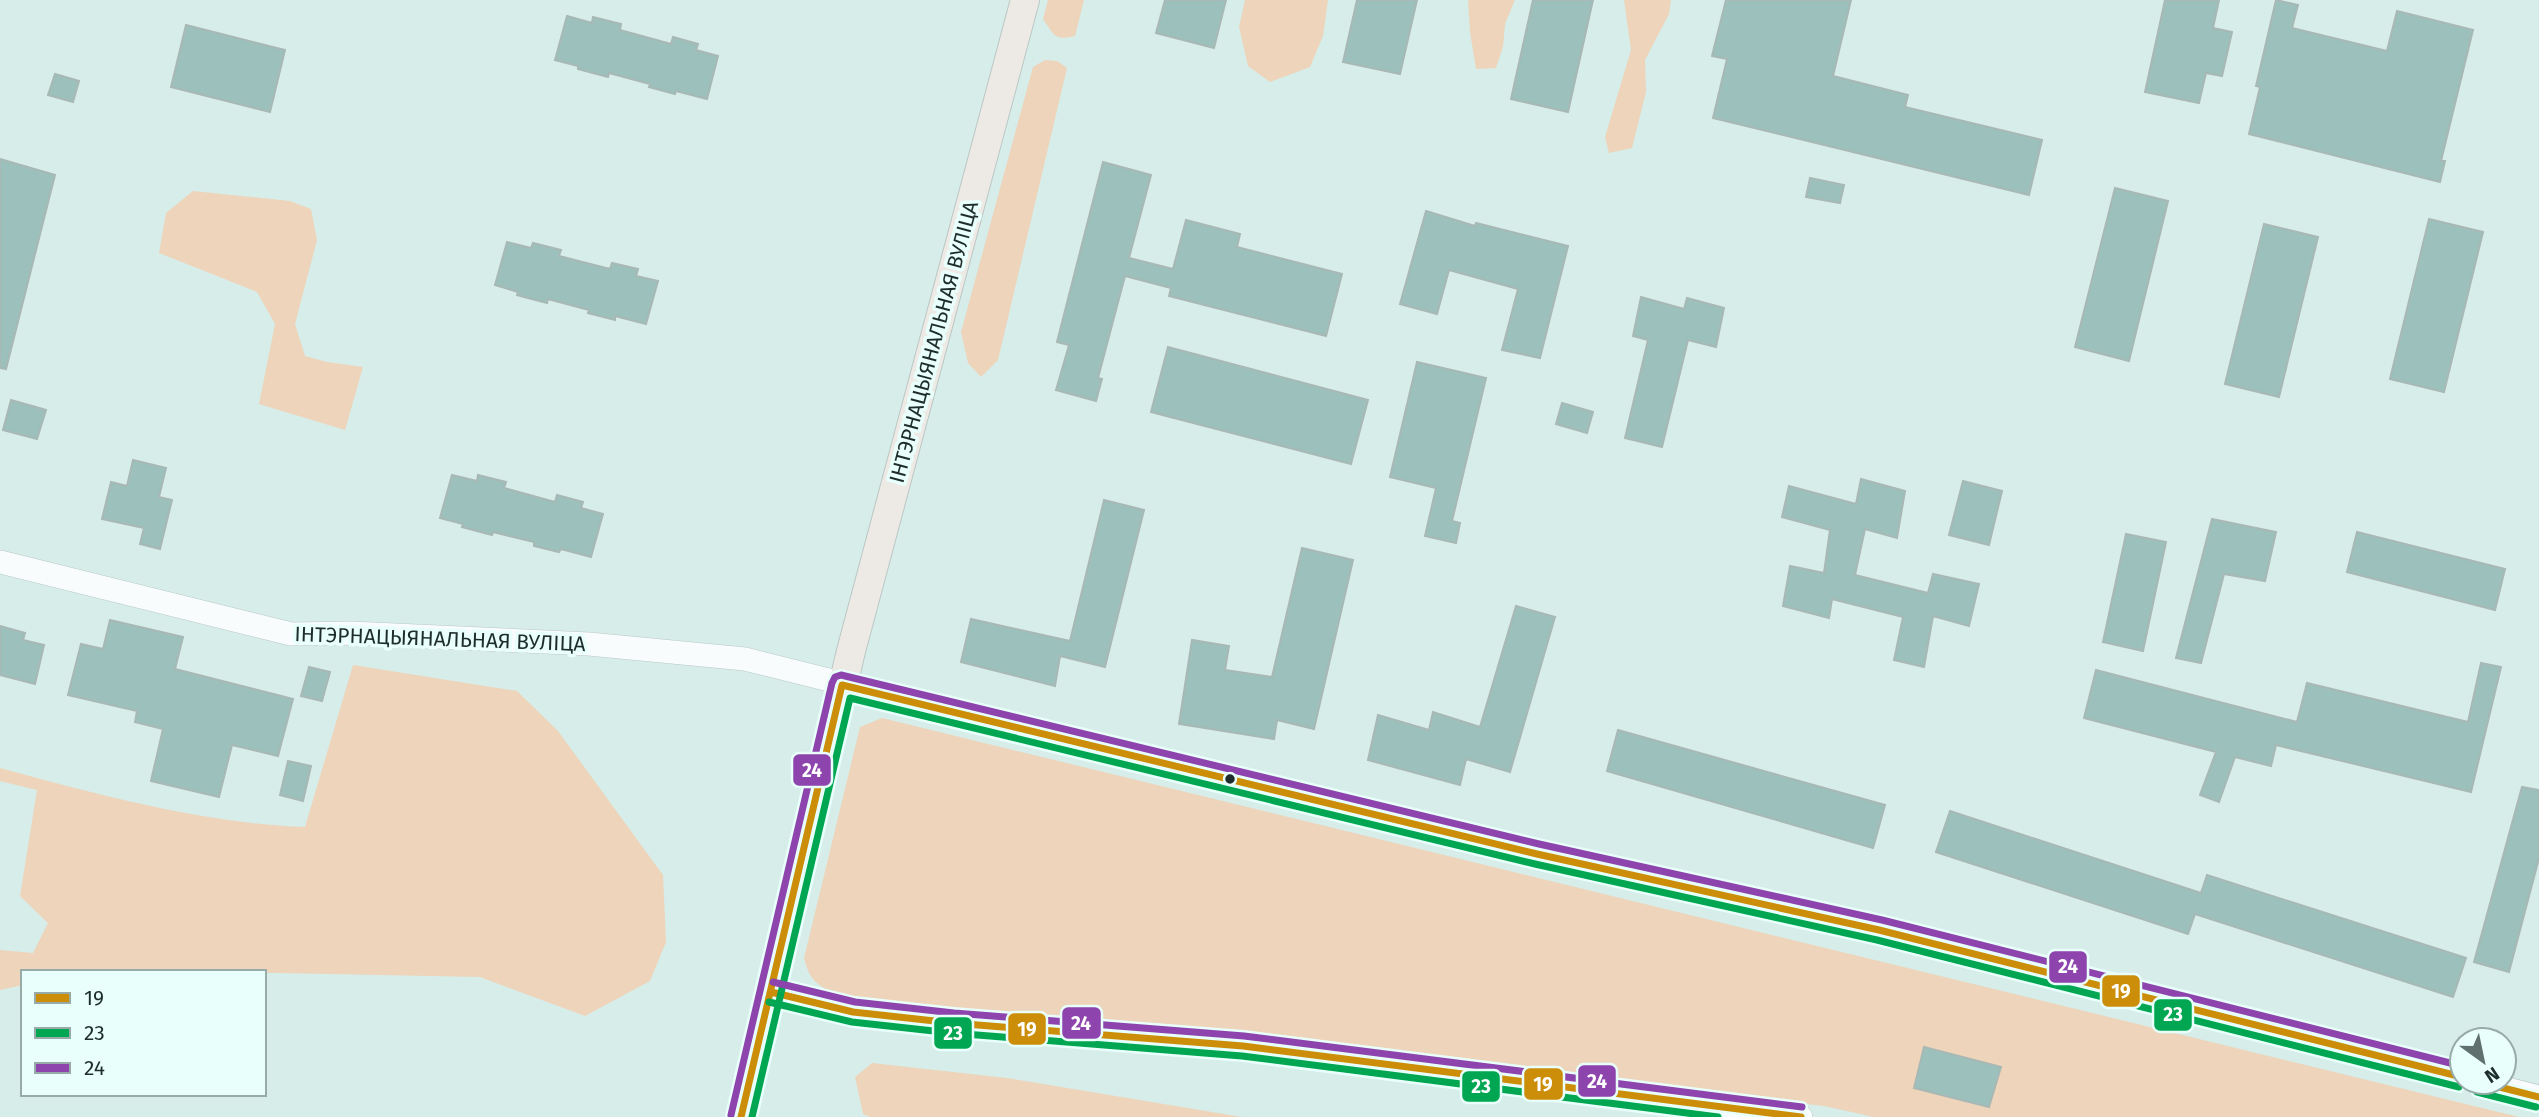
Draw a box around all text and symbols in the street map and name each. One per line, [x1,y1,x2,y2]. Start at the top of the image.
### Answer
street label: ІНТЭРНАЦЫЯНАЛЬНАЯ ВУЛІЦА [884,198,984,486]
street label: ІНТЭРНАЦЫЯНАЛЬНАЯ ВУЛІЦА [294,621,586,657]
line badge: 24 [792,753,832,787]
text: 24 [802,759,822,782]
unlabelled marker [1223,772,1237,786]
line badge: 24 [2048,950,2088,984]
text: 24 [2058,955,2078,978]
legend [21,970,266,1096]
line badge: 19 [2101,974,2141,1008]
text: 19 [2111,980,2131,1003]
text: 19 [84,985,104,1011]
line badge: 23 [2153,998,2193,1032]
text: 23 [2163,1003,2183,1026]
line badge: 24 [1061,1006,1102,1040]
line badge: 19 [1007,1012,1047,1046]
text: 24 [1071,1012,1091,1035]
line badge: 23 [933,1016,973,1050]
text: 19 [1017,1018,1037,1041]
text: 23 [84,1020,105,1046]
text: 23 [943,1022,963,1045]
north arrow [2448,1026,2518,1096]
text: 24 [84,1055,105,1081]
text: N [2480,1062,2504,1088]
line badge: 24 [1577,1064,1617,1098]
line badge: 19 [1523,1067,1564,1101]
line badge: 23 [1461,1070,1501,1103]
text: 24 [1587,1070,1607,1093]
text: 19 [1533,1073,1553,1096]
text: 23 [1471,1075,1491,1098]

